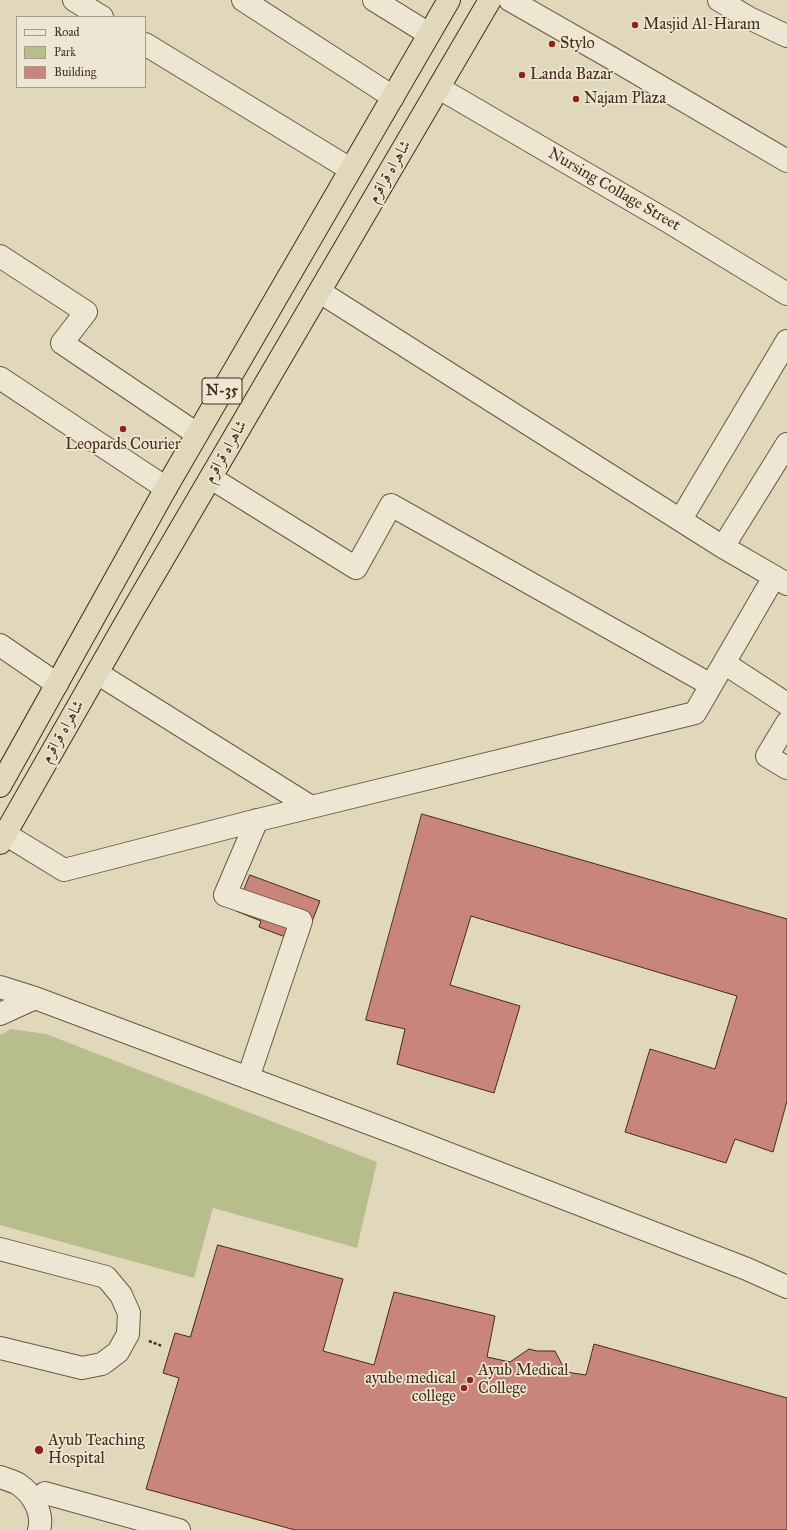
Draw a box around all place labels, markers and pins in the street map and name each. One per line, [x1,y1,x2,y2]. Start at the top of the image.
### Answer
place label: Masjid Al-Haram [643,15,760,35]
marker: Masjid Al-Haram [630,20,640,30]
place label: Stylo [560,34,595,54]
marker: Stylo [547,39,557,49]
place label: Landa Bazar [530,65,613,85]
marker: Landa Bazar [517,70,527,80]
place label: Najam Plaza [584,89,666,109]
marker: Najam Plaza [571,94,581,104]
marker: Leopards Courier [118,424,128,434]
place label: Leopards Courier [65,435,181,455]
place label: Ayub Medical College [478,1361,569,1399]
place label: ayube medical college [365,1369,456,1407]
marker: Ayub Medical College [465,1375,475,1385]
marker: ayube medical college [459,1383,469,1393]
place label: Ayub Teaching Hospital [48,1431,145,1469]
marker: Ayub Teaching Hospital [33,1444,45,1456]

